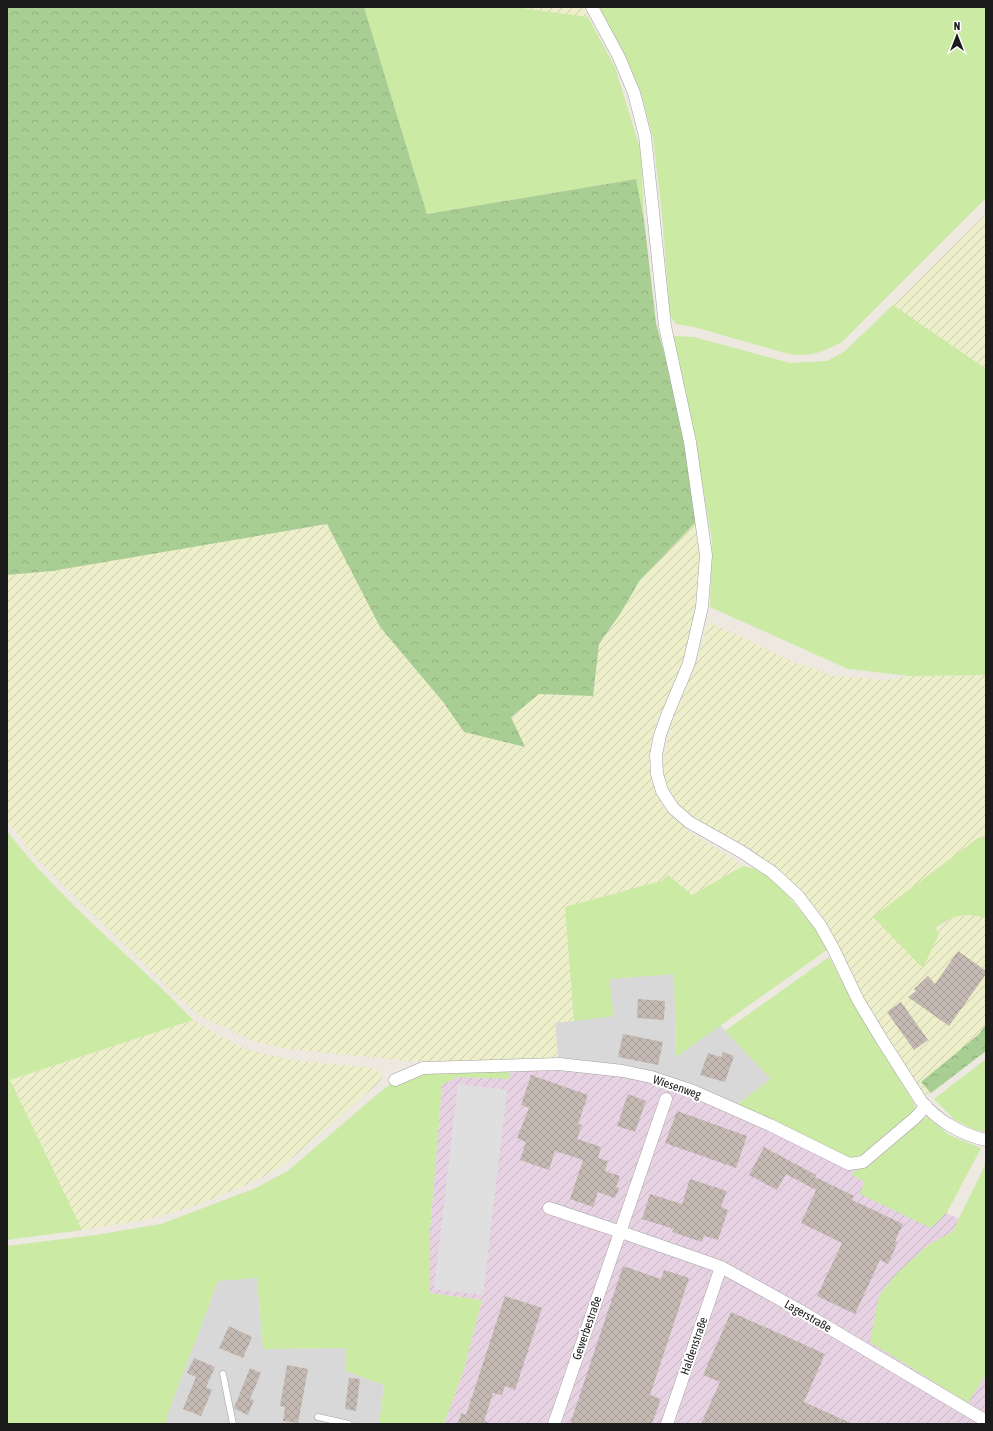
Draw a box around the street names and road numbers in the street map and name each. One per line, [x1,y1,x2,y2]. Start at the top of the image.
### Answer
street label: Wiesenweg [651,1072,704,1102]
street label: Gewerbestraße [570,1294,604,1362]
street label: Lagerstraße [782,1297,834,1335]
street label: Haldenstraße [678,1315,710,1377]

